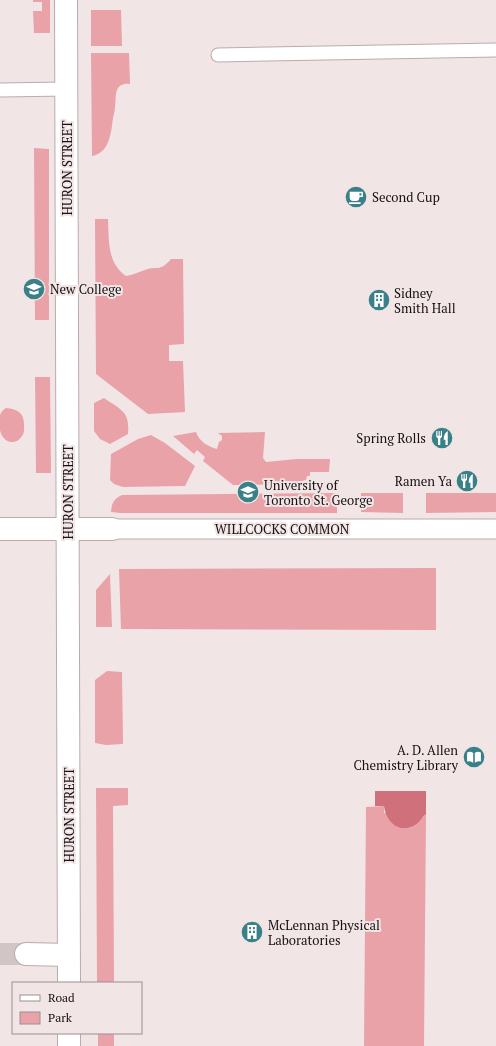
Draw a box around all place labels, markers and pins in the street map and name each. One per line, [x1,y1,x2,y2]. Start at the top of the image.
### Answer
cafe icon: Second Cup [343,184,369,210]
place label: Second Cup [372,188,440,206]
school or university icon: New College [21,276,47,302]
place label: New College [50,280,122,298]
place label: Sidney Smith Hall [394,284,456,317]
building icon: Sidney Smith Hall [366,287,392,313]
restaurant icon: Spring Rolls [429,425,455,451]
place label: Spring Rolls [356,429,426,447]
restaurant icon: Ramen Ya [454,468,480,494]
place label: Ramen Ya [395,472,452,490]
place label: University of Toronto St. George [264,476,373,509]
school or university icon: University of Toronto St. George [235,479,261,505]
place label: A. D. Allen Chemistry Library [353,741,458,774]
library icon: A. D. Allen Chemistry Library [461,744,487,770]
place label: McLennan Physical Laboratories [268,916,380,949]
building icon: McLennan Physical Laboratories [239,919,265,945]

